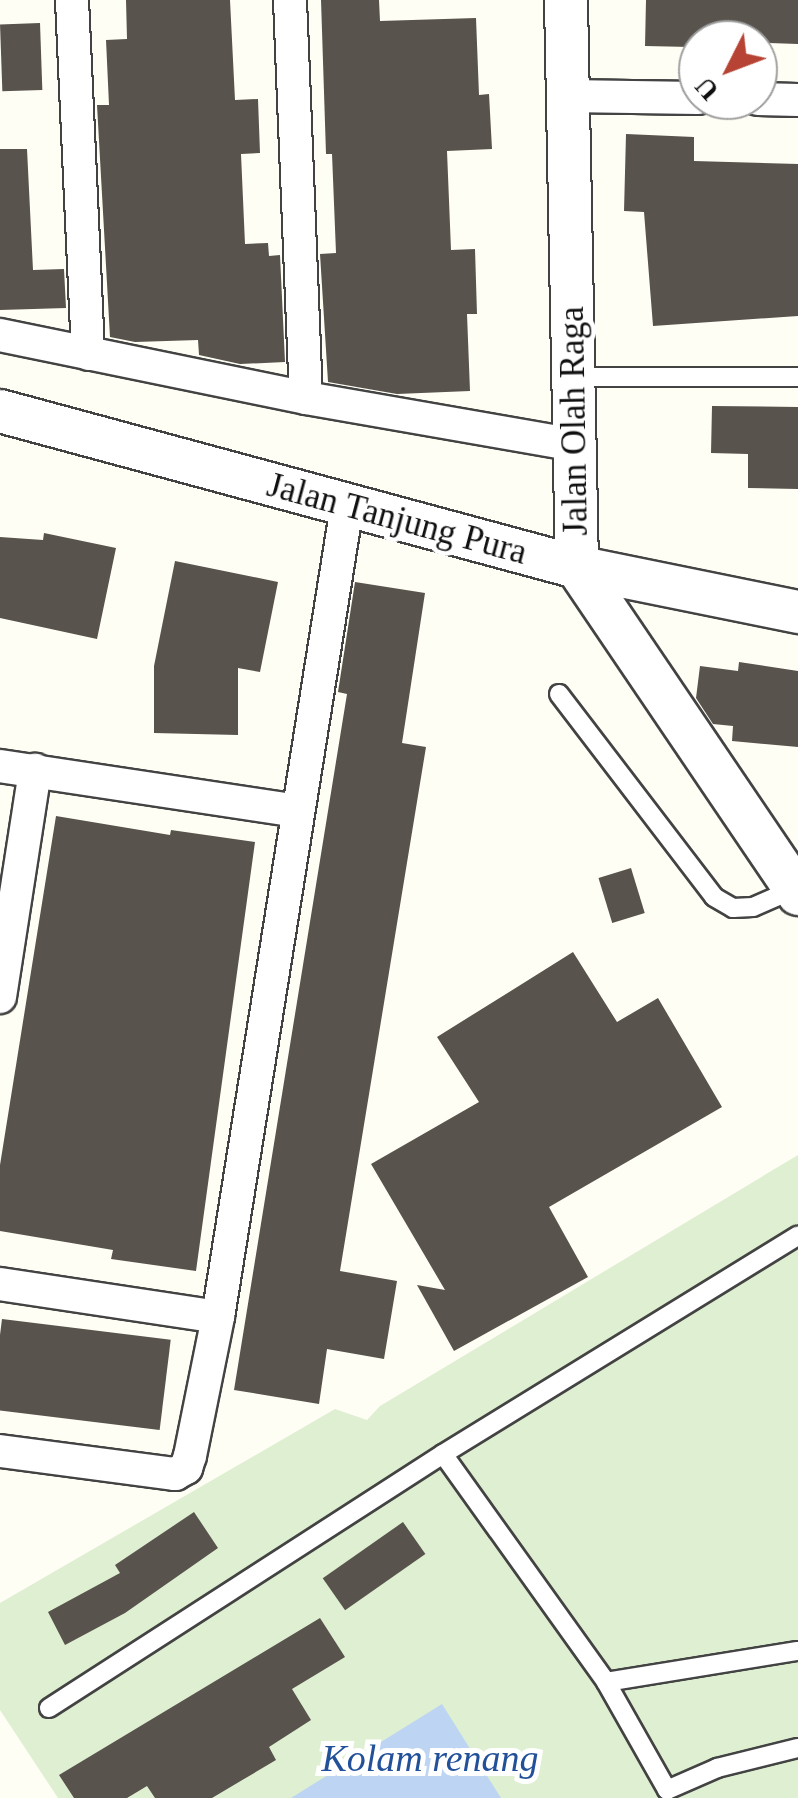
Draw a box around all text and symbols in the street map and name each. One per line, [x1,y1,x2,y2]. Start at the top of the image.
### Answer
north arrow [678,20,778,120]
text: U [689,71,725,107]
street label: Jalan Olah Raga [551,306,597,536]
street label: Jalan Tanjung Pura [262,464,532,574]
water label: Kolam renang [321,1736,539,1782]

